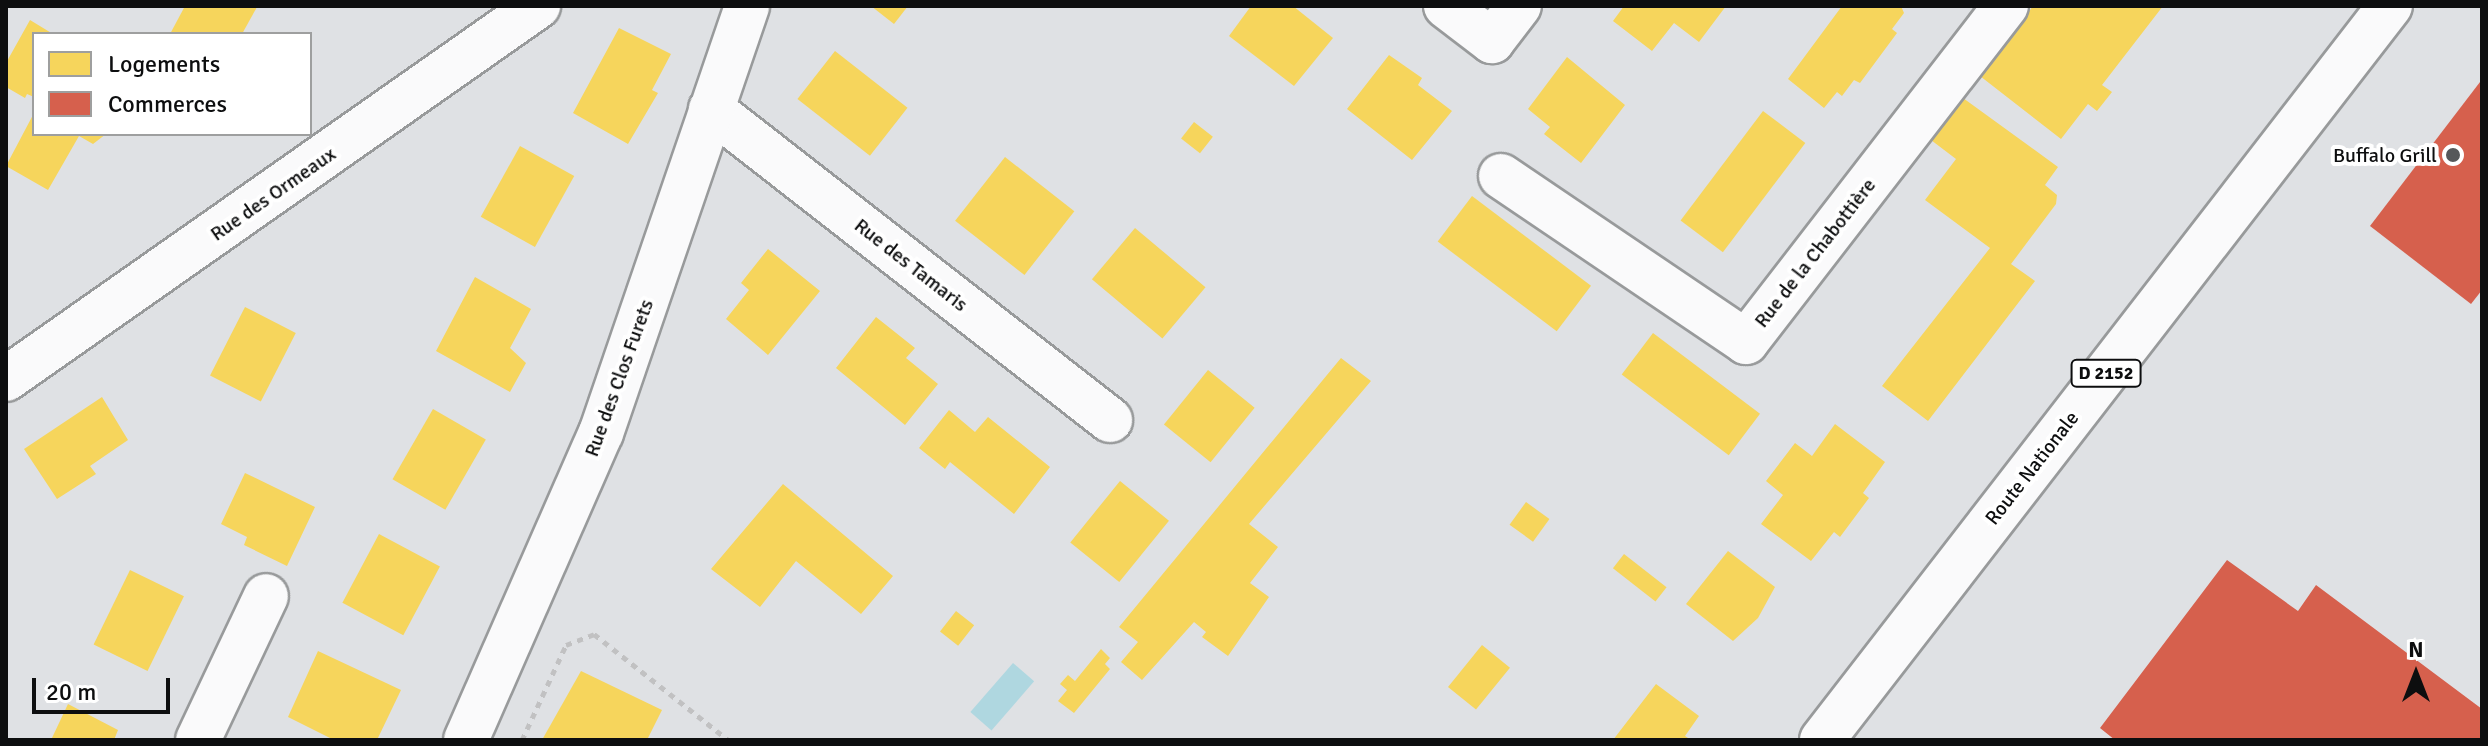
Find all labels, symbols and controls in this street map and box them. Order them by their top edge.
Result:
legend [32,32,312,136]
text: Logements [108,49,220,79]
text: Commerces [108,89,227,119]
street label: Rue des Ormeaux [206,142,340,246]
place label: Buffalo Grill [2333,143,2437,167]
marker: Buffalo Grill [2444,146,2462,164]
street label: Rue de la Chabottière [1749,174,1881,332]
street label: Rue des Tamaris [850,213,972,317]
street label: Rue des Clos Furets [579,296,659,460]
road number: D 2152 [2070,359,2142,387]
street label: Route Nationale [1980,406,2084,530]
north arrow [2376,634,2456,714]
text: N [2408,636,2424,663]
scale bar [36,662,174,712]
text: 20 m [46,677,96,707]

